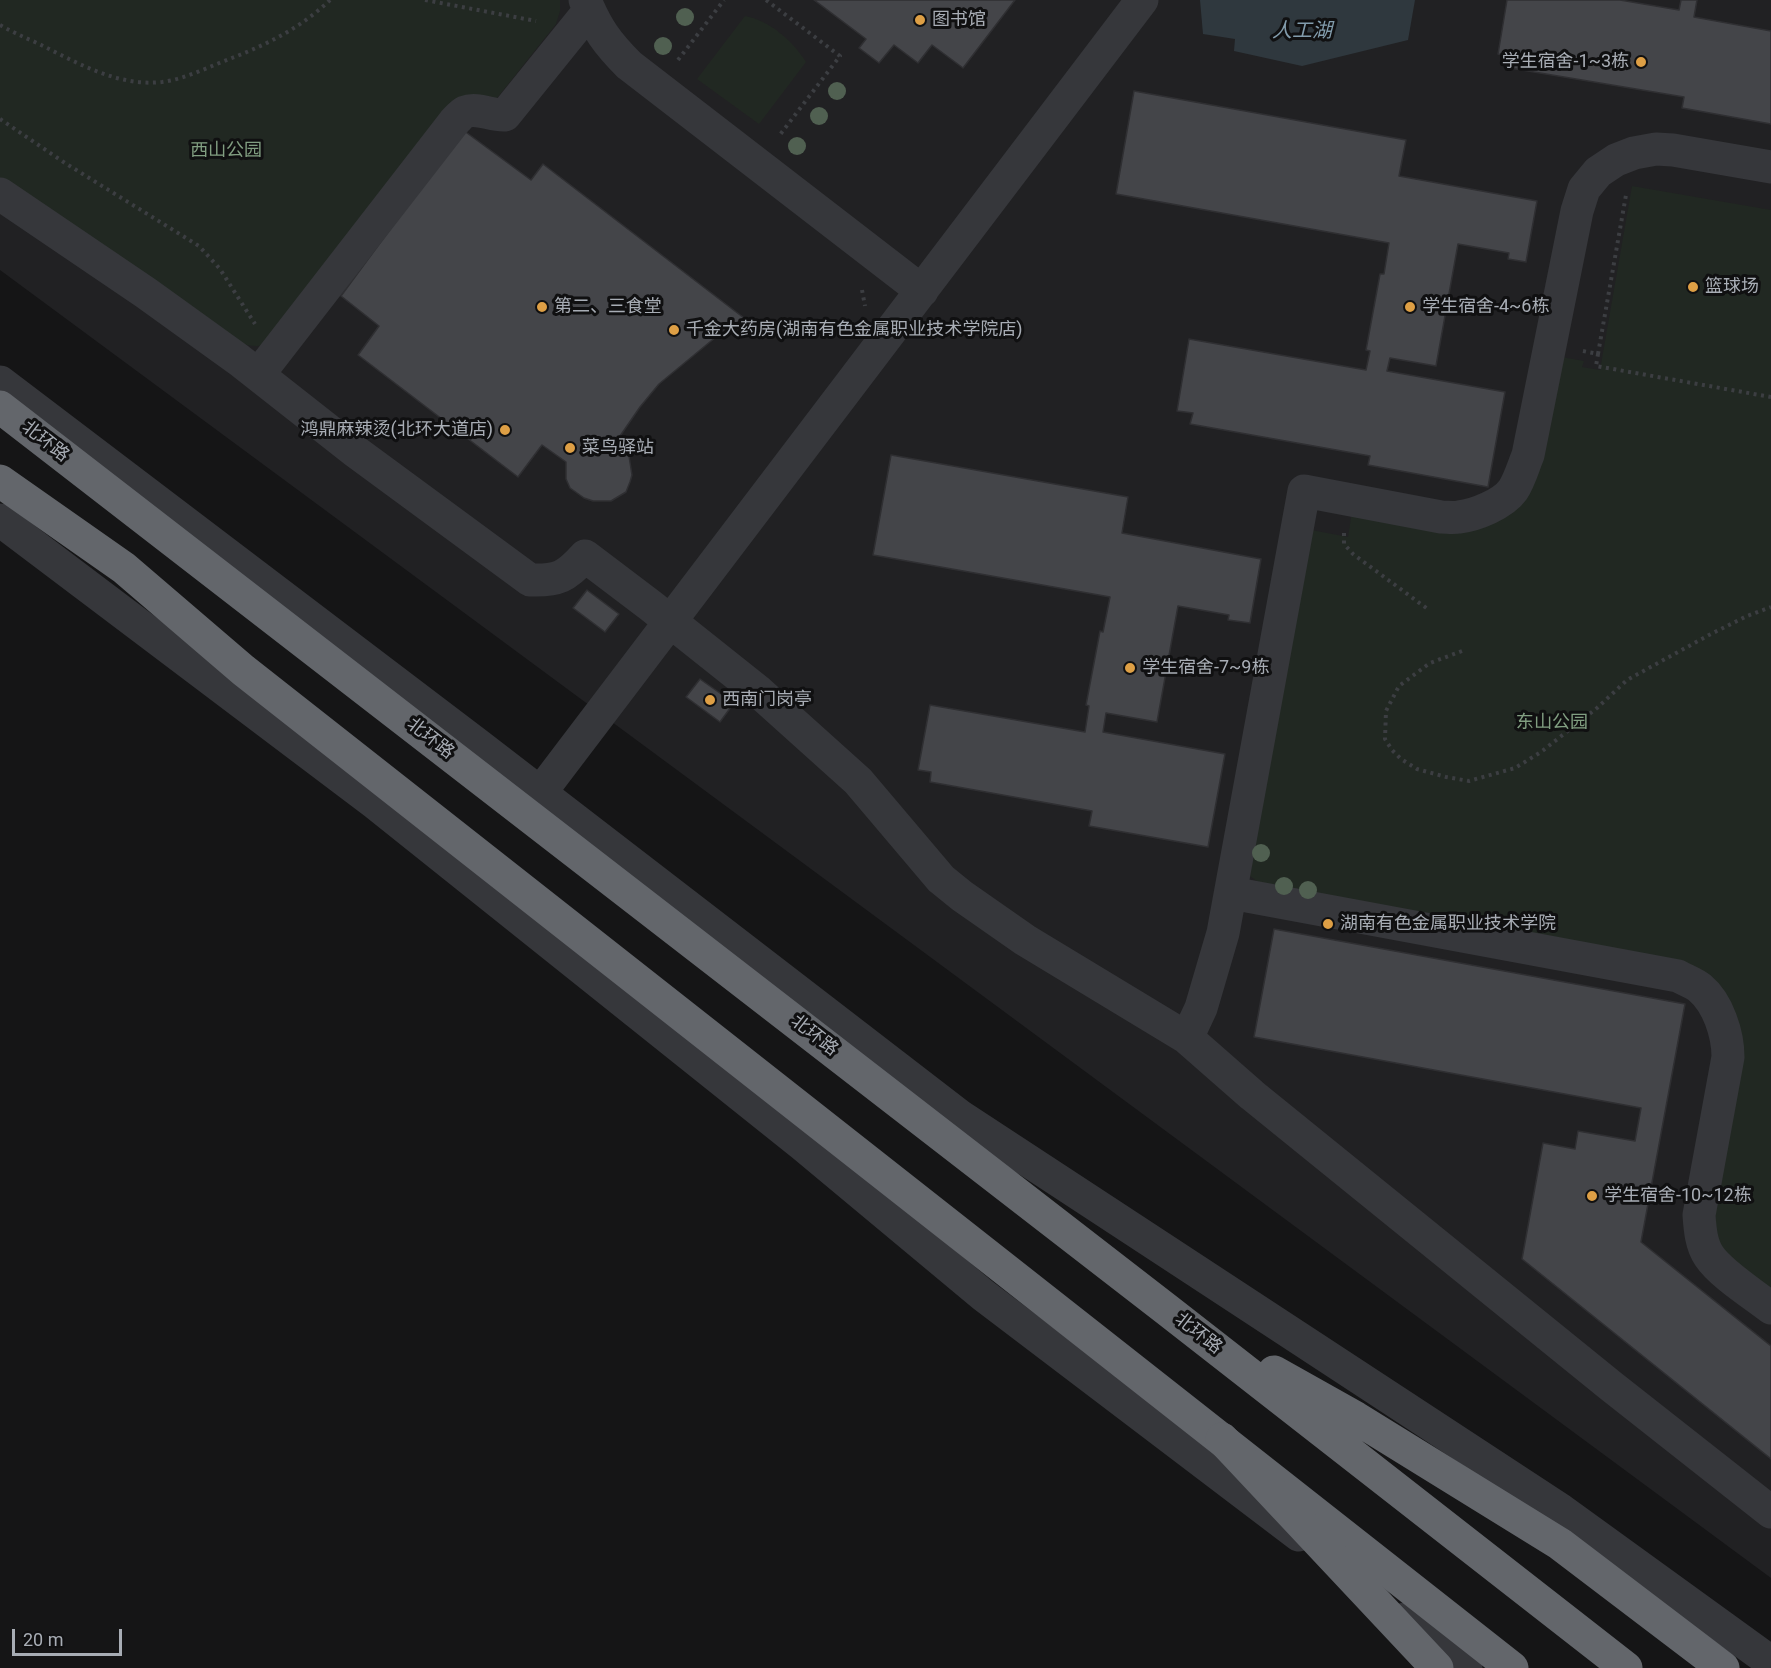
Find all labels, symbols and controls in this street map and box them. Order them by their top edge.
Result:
place label: 图书馆 [932,9,986,31]
marker: 图书馆 [913,13,927,27]
water label: 人工湖 [1272,20,1332,44]
place label: 学生宿舍-1~3栋 [1502,51,1629,73]
marker: 学生宿舍-1~3栋 [1634,55,1648,69]
park label: 西山公园 [190,140,262,162]
place label: 篮球场 [1705,276,1759,298]
marker: 篮球场 [1686,280,1700,294]
place label: 第二、三食堂 [554,296,662,318]
place label: 学生宿舍-4~6栋 [1422,296,1549,318]
marker: 第二、三食堂 [535,300,549,314]
marker: 学生宿舍-4~6栋 [1403,300,1417,314]
place label: 千金大药房(湖南有色金属职业技术学院店) [686,319,1022,341]
marker: 千金大药房(湖南有色金属职业技术学院店) [667,323,681,337]
street label: 北环路 [17,417,73,467]
place label: 鸿鼎麻辣烫(北环大道店) [301,419,493,441]
marker: 鸿鼎麻辣烫(北环大道店) [498,423,512,437]
place label: 菜鸟驿站 [582,437,654,459]
marker: 菜鸟驿站 [563,441,577,455]
place label: 学生宿舍-7~9栋 [1142,657,1269,679]
marker: 学生宿舍-7~9栋 [1123,661,1137,675]
place label: 西南门岗亭 [722,689,812,711]
marker: 西南门岗亭 [703,693,717,707]
park label: 东山公园 [1516,712,1588,734]
street label: 北环路 [402,714,458,764]
place label: 湖南有色金属职业技术学院 [1340,913,1556,935]
marker: 湖南有色金属职业技术学院 [1321,917,1335,931]
street label: 北环路 [786,1011,842,1061]
place label: 学生宿舍-10~12栋 [1604,1185,1752,1207]
marker: 学生宿舍-10~12栋 [1585,1189,1599,1203]
street label: 北环路 [1170,1309,1226,1359]
scale bar [15,1617,124,1655]
text: 20 m [23,1629,63,1650]

